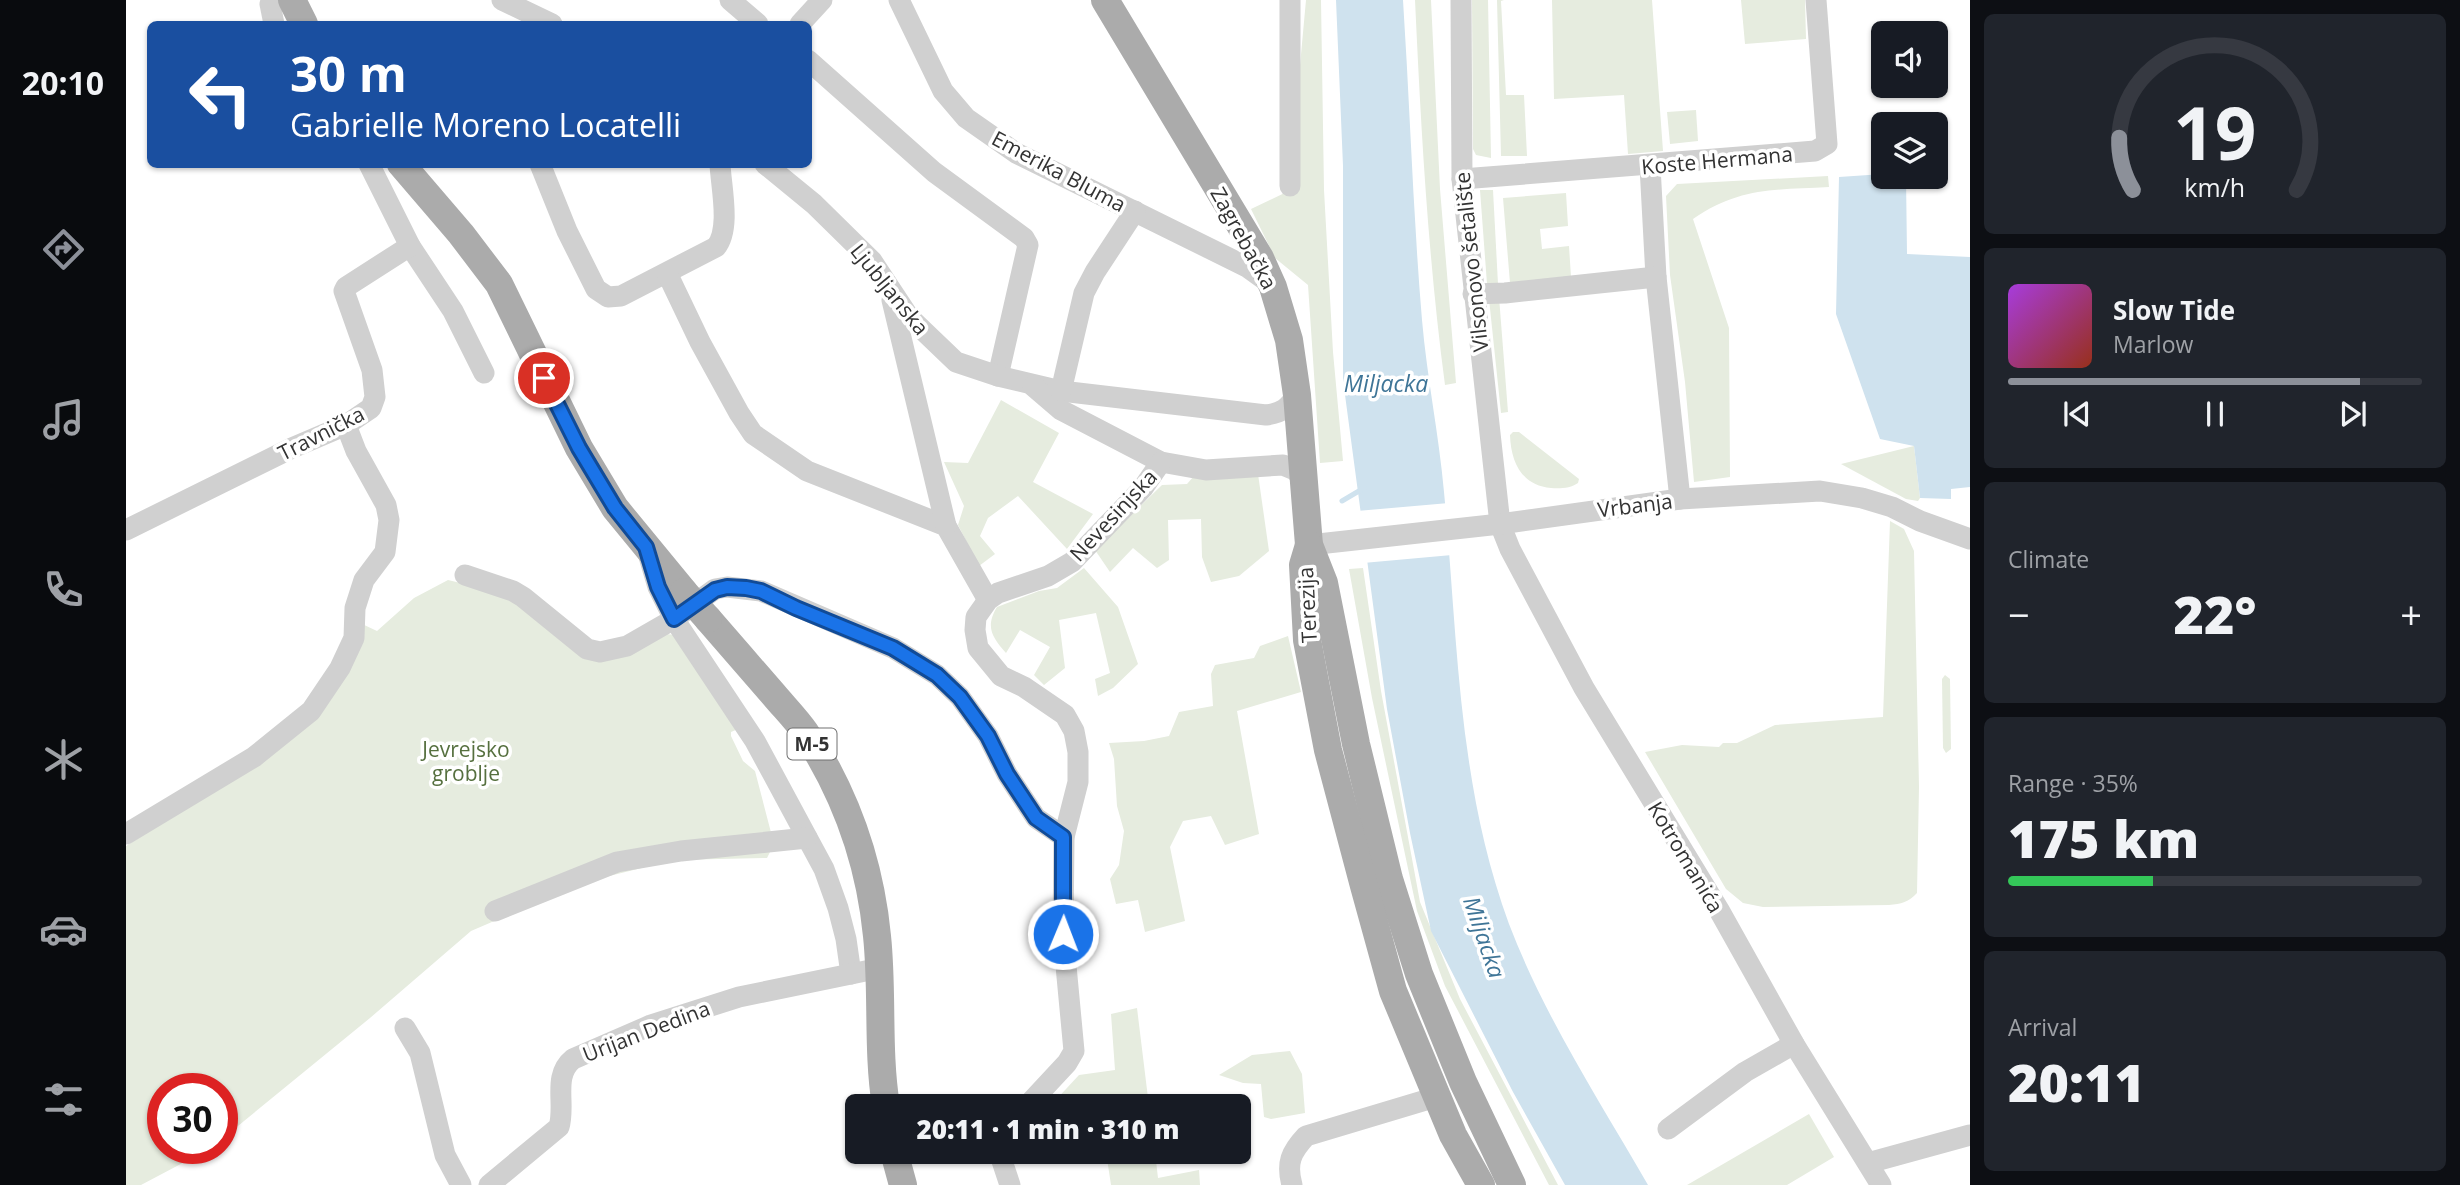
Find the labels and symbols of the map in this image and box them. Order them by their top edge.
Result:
street label: Emerika Bluma [987,124,1131,218]
street label: Koste Hermana [1640,139,1794,181]
street label: Vilsonovo šetalište [1448,171,1494,353]
street label: Zagrebačka [1204,182,1284,294]
street label: Ljubljanska [845,238,935,340]
pin [514,348,574,408]
water label: Miljacka [1344,367,1428,399]
street label: Travnička [273,399,369,467]
street label: Nevesinjska [1063,463,1163,567]
street label: Vrbanja [1596,487,1674,523]
street label: Terezija [1291,566,1323,644]
road number: M-5 [788,729,836,760]
park label: Jevrejsko groblje [420,735,510,787]
street label: Kotromanića [1642,796,1730,918]
water label: Miljacka [1456,892,1514,982]
position arrow [1026,897,1100,971]
street label: Urijan Dedina [578,994,714,1068]
speed limit sign: 30 [147,1073,238,1164]

